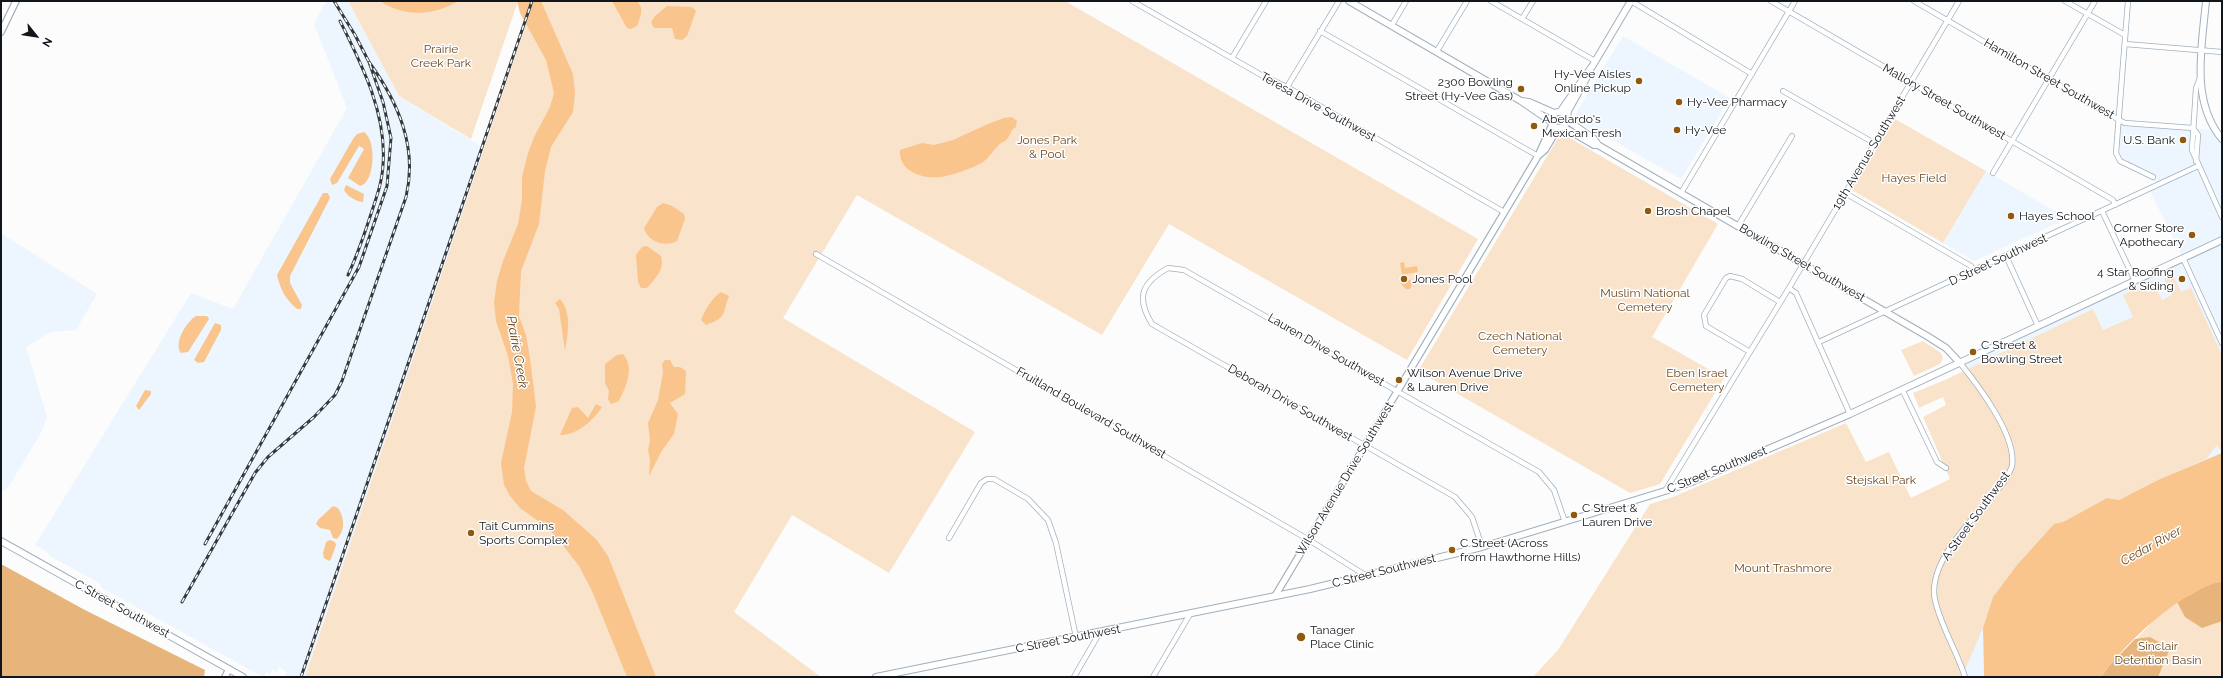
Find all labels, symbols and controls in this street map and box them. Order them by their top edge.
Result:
north arrow [16,16,56,56]
text: N [39,35,55,49]
street label: Hamilton Street Southwest [1981,36,2117,122]
park label: Prairie Creek Park [411,42,471,70]
street label: Mallory Street Southwest [1880,61,2008,143]
place label: Hy-Vee Aisles Online Pickup [1554,67,1631,95]
street label: Teresa Drive Southwest [1258,69,1378,145]
place label: 2300 Bowling Street (Hy-Vee Gas) [1405,75,1513,103]
marker: Hy-Vee Aisles Online Pickup [1634,76,1644,86]
marker: 2300 Bowling Street (Hy-Vee Gas) [1516,84,1526,94]
street label: 19th Avenue Southwest [1829,93,1909,213]
place label: Hy-Vee Pharmacy [1687,95,1787,109]
marker: Hy-Vee Pharmacy [1674,97,1684,107]
place label: Abelardo's Mexican Fresh [1542,112,1622,140]
marker: Abelardo's Mexican Fresh [1529,121,1539,131]
place label: Hy-Vee [1685,123,1726,137]
marker: Hy-Vee [1672,125,1682,135]
park label: Jones Park & Pool [1017,133,1077,161]
place label: U.S. Bank [2123,133,2175,147]
marker: U.S. Bank [2178,135,2188,145]
park label: Hayes Field [1882,171,1946,185]
place label: Brosh Chapel [1656,204,1730,218]
marker: Brosh Chapel [1643,206,1653,216]
place label: Hayes School [2019,209,2095,223]
marker: Hayes School [2006,211,2016,221]
street label: Bowling Street Southwest [1736,221,1868,305]
place label: Corner Store Apothecary [2114,221,2184,249]
marker: Corner Store Apothecary [2187,230,2197,240]
street label: D Street Southwest [1947,231,2049,289]
place label: 4 Star Roofing & Siding [2097,265,2174,293]
place label: Jones Pool [1412,272,1473,286]
marker: Jones Pool [1399,274,1409,284]
marker: 4 Star Roofing & Siding [2177,274,2187,284]
park label: Muslim National Cemetery [1600,286,1690,314]
street label: Lauren Drive Southwest [1265,311,1387,389]
water label: Prairie Creek [503,314,531,390]
park label: Czech National Cemetery [1478,329,1562,357]
place label: C Street & Bowling Street [1981,338,2062,366]
marker: C Street & Bowling Street [1968,347,1978,357]
street label: Deborah Drive Southwest [1225,361,1355,445]
street label: Fruitland Boulevard Southwest [1014,364,1168,462]
place label: Wilson Avenue Drive & Lauren Drive [1407,366,1522,394]
park label: Eben Israel Cemetery [1666,366,1728,394]
marker: Wilson Avenue Drive & Lauren Drive [1394,375,1404,385]
street label: Wilson Avenue Drive Southwest [1293,399,1397,559]
street label: C Street Southwest [1665,443,1769,497]
street label: A Street Southwest [1939,469,2013,563]
park label: Stejskal Park [1846,473,1916,487]
place label: C Street & Lauren Drive [1582,501,1652,529]
marker: C Street & Lauren Drive [1569,510,1579,520]
place label: Tait Cummins Sports Complex [479,519,568,547]
water label: Cedar River [2118,523,2184,569]
marker: Tait Cummins Sports Complex [466,528,476,538]
place label: C Street (Across from Hawthorne Hills) [1460,536,1581,564]
marker: C Street (Across from Hawthorne Hills) [1447,545,1457,555]
street label: C Street Southwest [1331,551,1437,591]
park label: Mount Trashmore [1734,561,1832,575]
street label: C Street Southwest [72,577,172,641]
street label: C Street Southwest [1014,622,1122,656]
place label: Tanager Place Clinic [1310,623,1374,651]
marker: Tanager Place Clinic [1295,631,1307,643]
park label: Sinclair Detention Basin [2114,639,2202,667]

